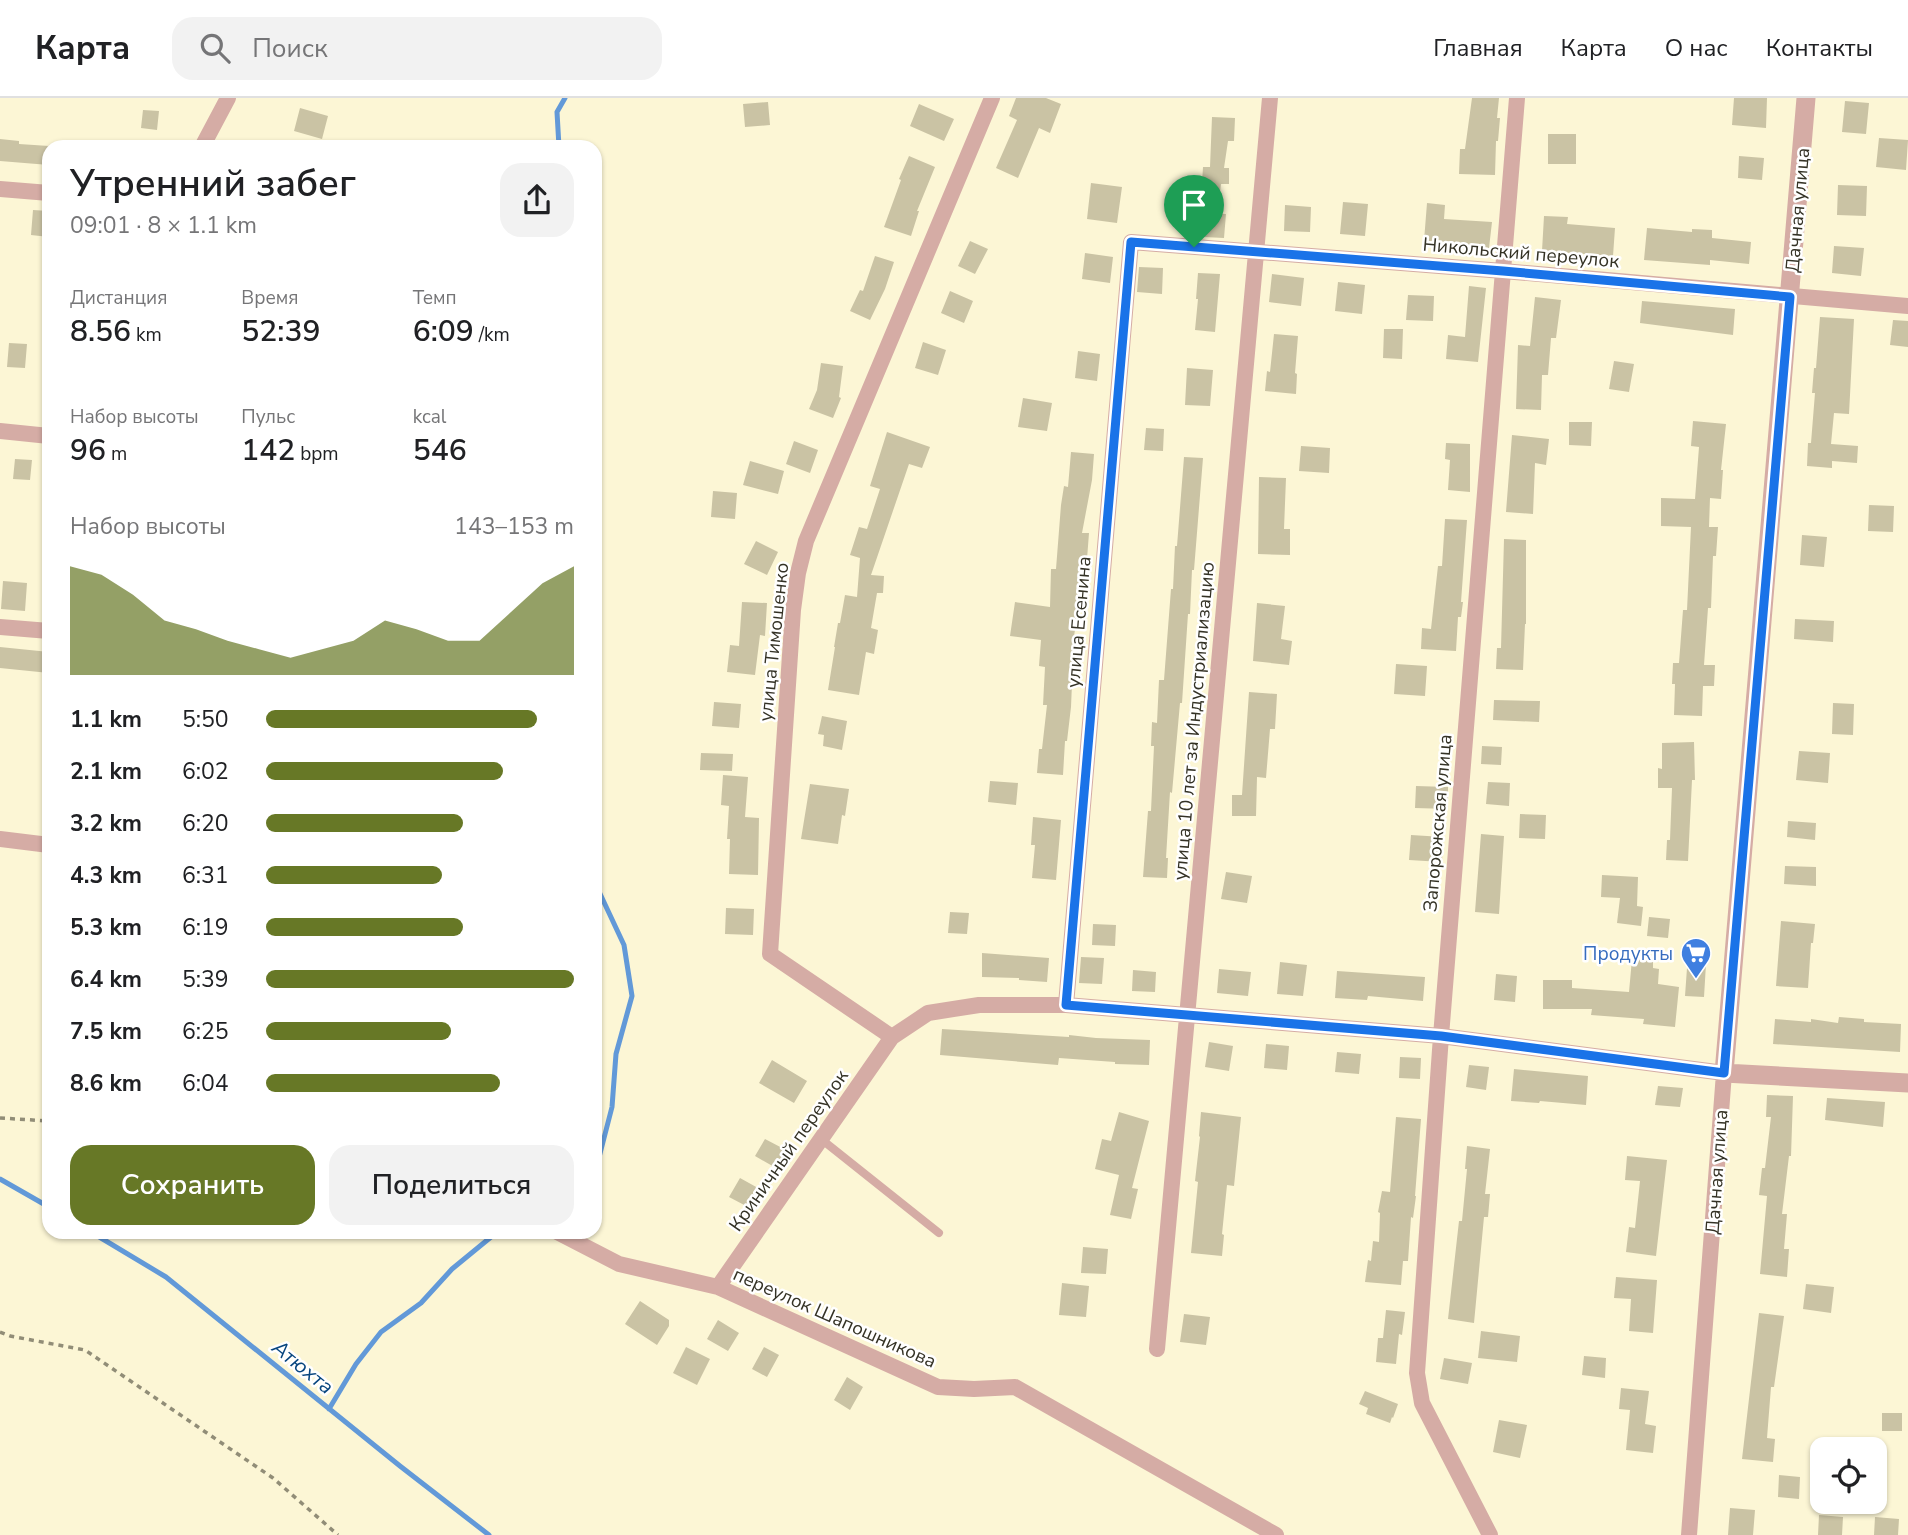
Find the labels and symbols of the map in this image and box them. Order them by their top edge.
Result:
street label: Дачная улица [1780,147,1816,273]
pin [1164,175,1224,247]
street label: Никольский переулок [1422,231,1620,275]
street label: улица Есенина [1060,555,1098,689]
street label: улица Тимошенко [753,561,795,723]
street label: улица 10 лет за Индустриализацию [1167,561,1221,881]
street label: Запорожская улица [1417,733,1459,913]
supermarket icon: Продукты [1679,936,1713,980]
place label: Продукты [1583,941,1673,967]
street label: Криничный переулок [723,1064,855,1237]
street label: Дачная улица [1700,1109,1734,1235]
street label: переулок Шапошникова [729,1261,940,1374]
water label: Атюхта [266,1333,340,1400]

